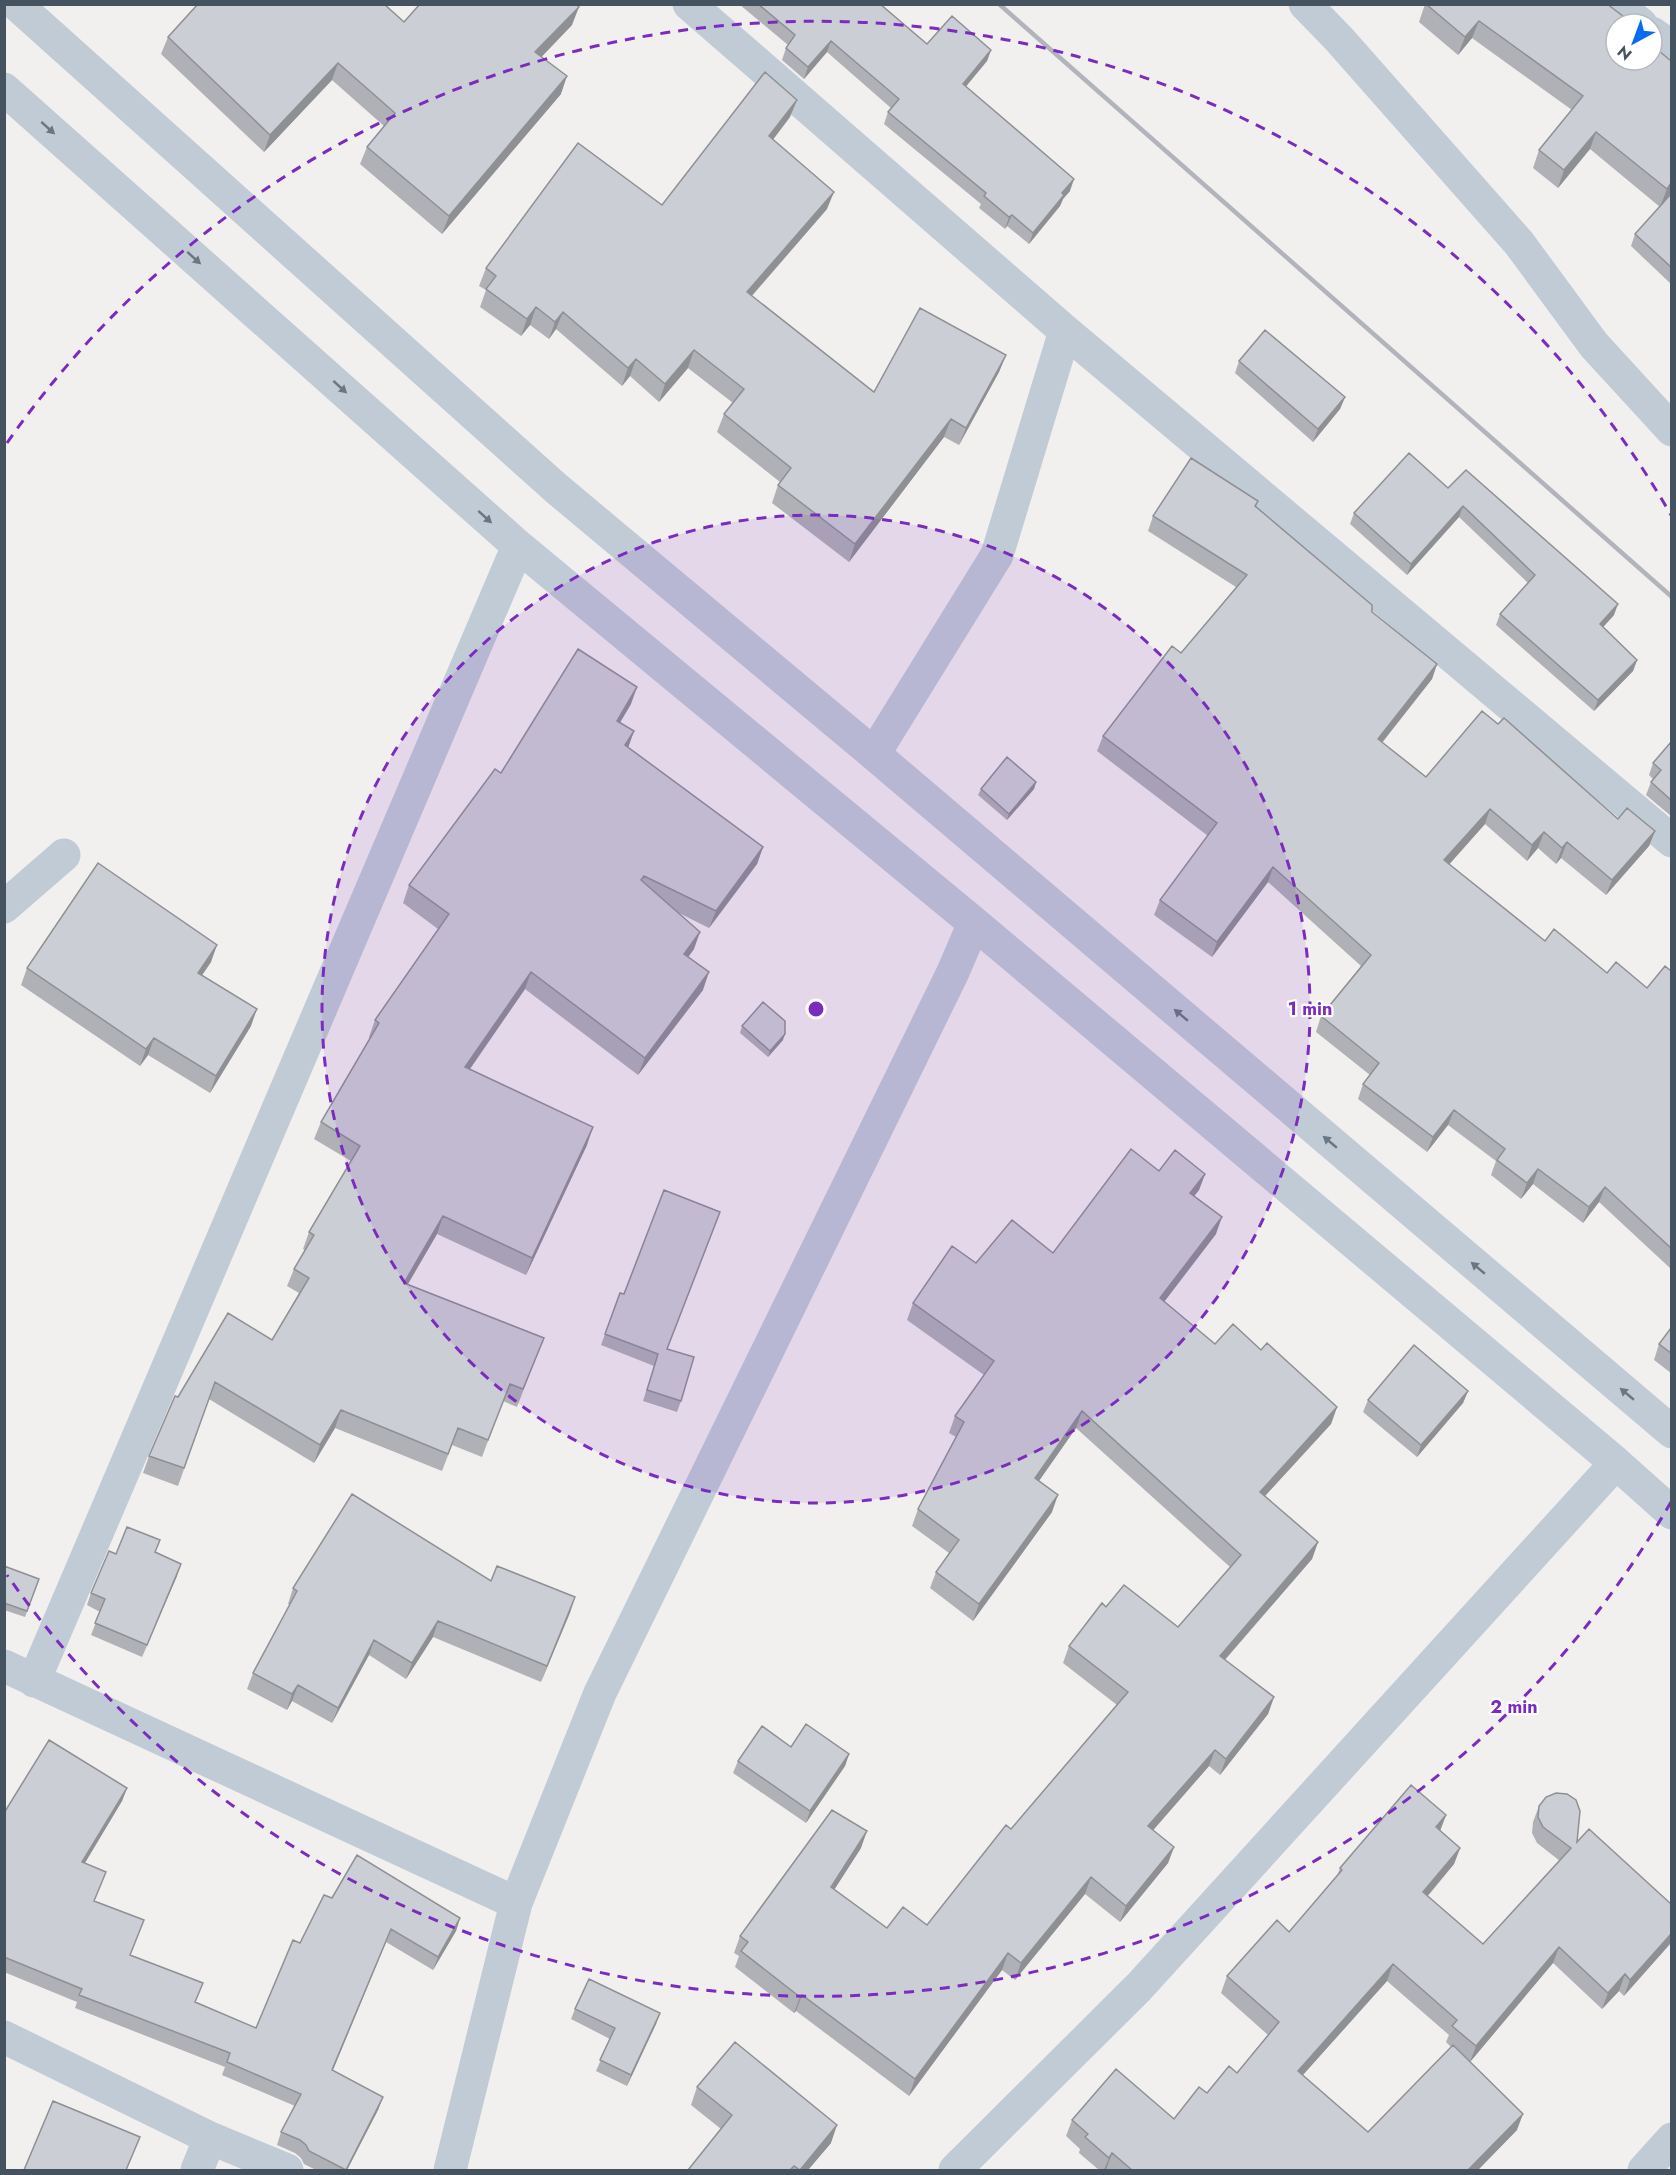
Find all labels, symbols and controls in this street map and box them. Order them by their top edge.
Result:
north arrow [1604,12,1664,72]
text: N [1612,40,1637,66]
one-way arrow [40,121,55,134]
one-way arrow [186,251,201,264]
one-way arrow [332,380,347,394]
one-way arrow [477,510,492,523]
text: 1 min [1288,996,1332,1022]
centre of rings [806,999,826,1019]
one-way arrow [1173,1009,1189,1022]
one-way arrow [1323,1136,1338,1149]
one-way arrow [1471,1262,1486,1275]
one-way arrow [1619,1388,1635,1401]
text: 2 min [1490,1694,1538,1720]

